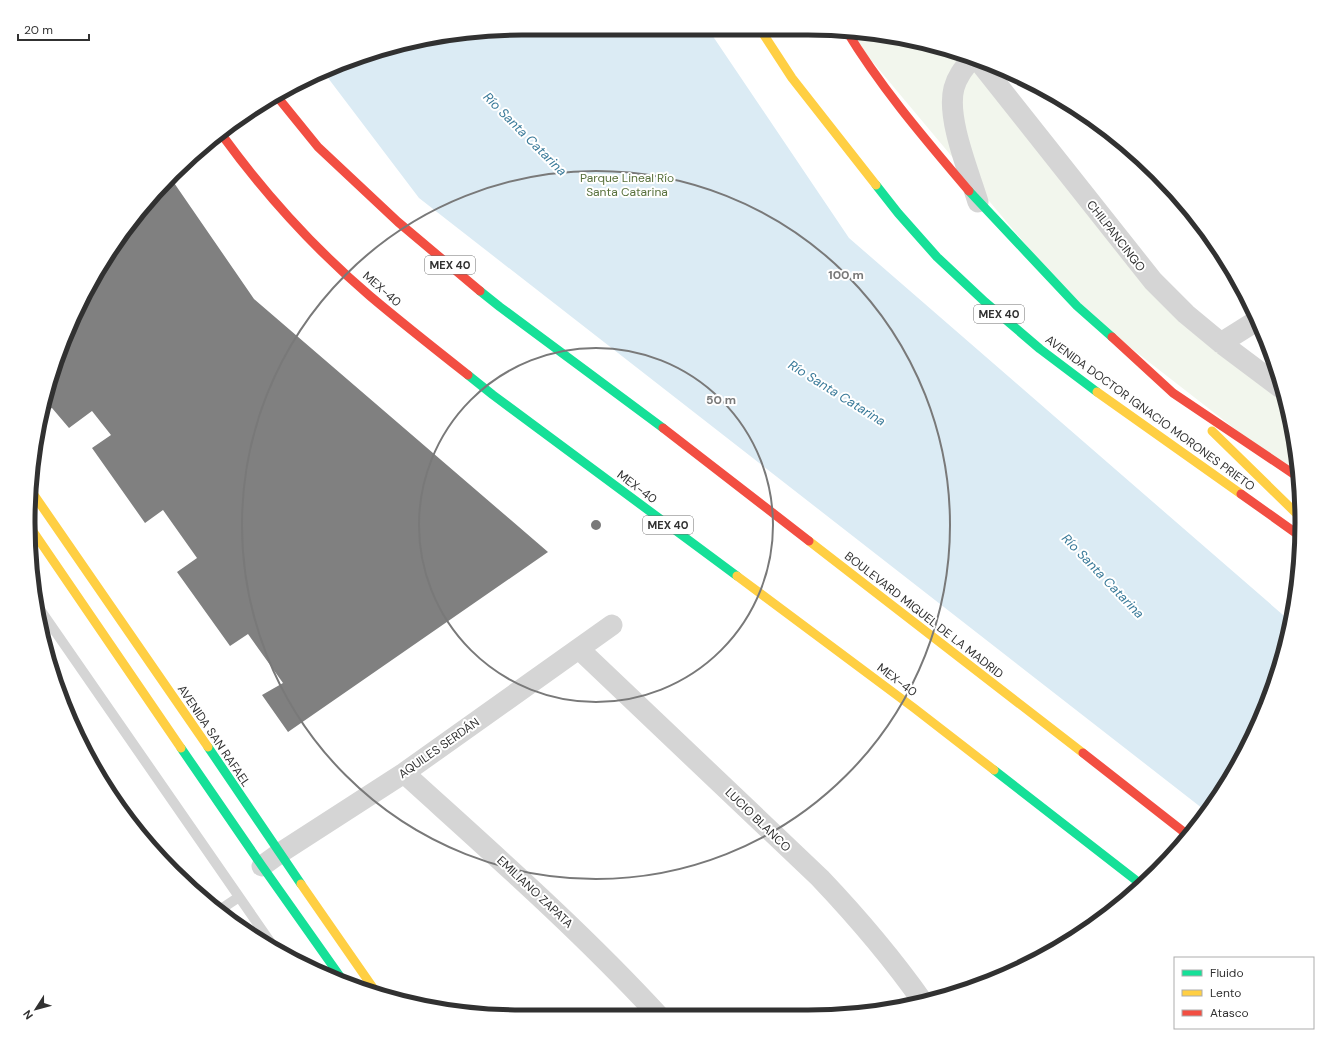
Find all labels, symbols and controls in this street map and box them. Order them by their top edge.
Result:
scale bar [18,16,89,42]
text: 20 m [24,22,53,38]
water label: Río Santa Catarina [480,89,570,179]
park label: Parque Lineal Río Santa Catarina [580,170,674,200]
street label: CHILPANCINGO [1083,197,1149,275]
road number: MEX 40 [425,256,475,274]
text: 100 m [828,267,864,283]
street label: MEX-40 [359,268,405,310]
road number: MEX 40 [974,305,1024,323]
street label: AVENIDA DOCTOR IGNACIO MORONES PRIETO [1042,332,1258,494]
water label: Río Santa Catarina [785,356,889,430]
text: 50 m [706,392,736,408]
street label: MEX-40 [614,467,660,507]
road number: MEX 40 [643,516,693,534]
centre of rings [589,518,603,532]
water label: Río Santa Catarina [1058,530,1148,622]
street label: BOULEVARD MIGUEL DE LA MADRID [841,548,1007,682]
street label: MEX-40 [874,660,920,700]
street label: AVENIDA SAN RAFAEL [174,682,254,790]
street label: AQUILES SERDÁN [395,714,483,782]
street label: LUCIO BLANCO [722,785,794,855]
street label: EMILIANO ZAPATA [493,852,577,932]
legend [1174,957,1314,1029]
text: Fluido [1210,965,1244,981]
text: Lento [1210,985,1241,1001]
north arrow [16,989,56,1029]
text: Atasco [1210,1005,1249,1021]
text: N [20,1008,36,1022]

